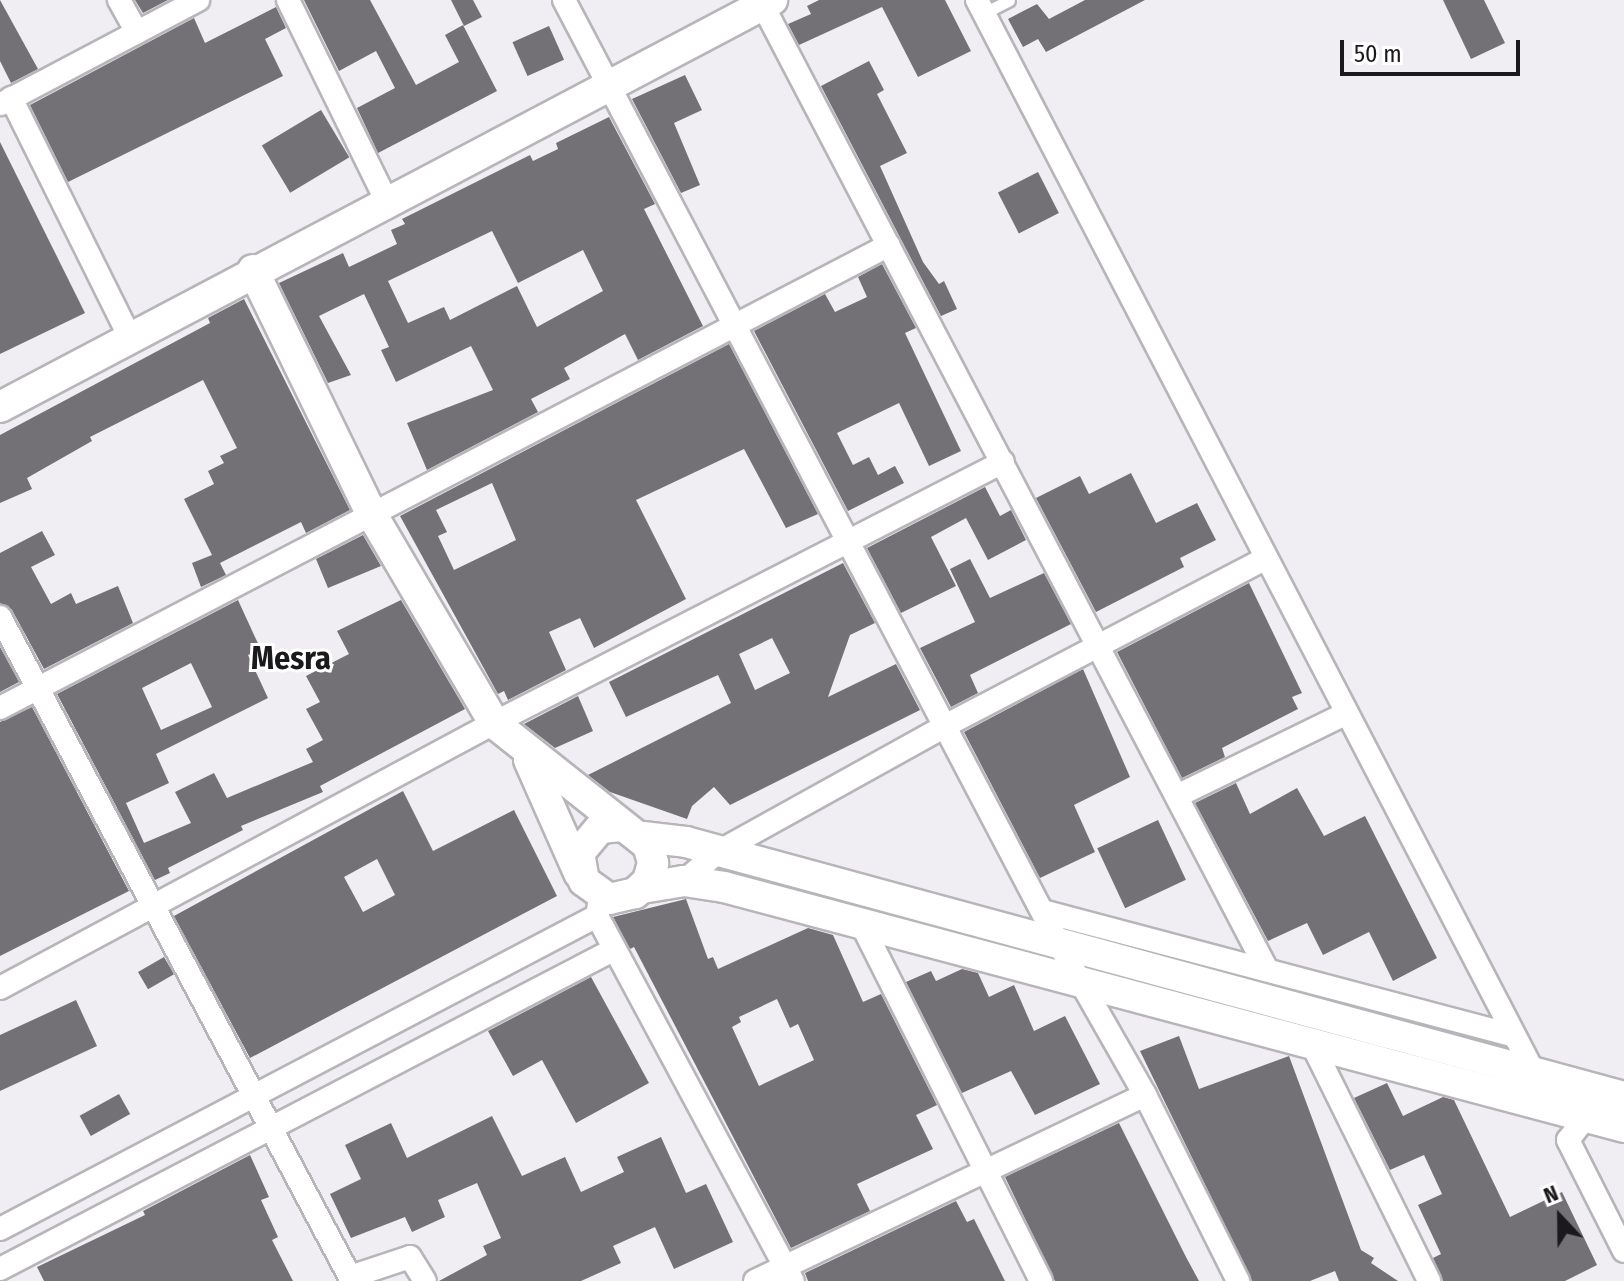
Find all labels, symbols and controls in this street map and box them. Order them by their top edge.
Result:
scale bar [1344,24,1524,74]
text: 50 m [1354,40,1402,68]
district label: Mesra [251,639,331,677]
north arrow [1520,1177,1600,1257]
text: N [1540,1179,1562,1209]

